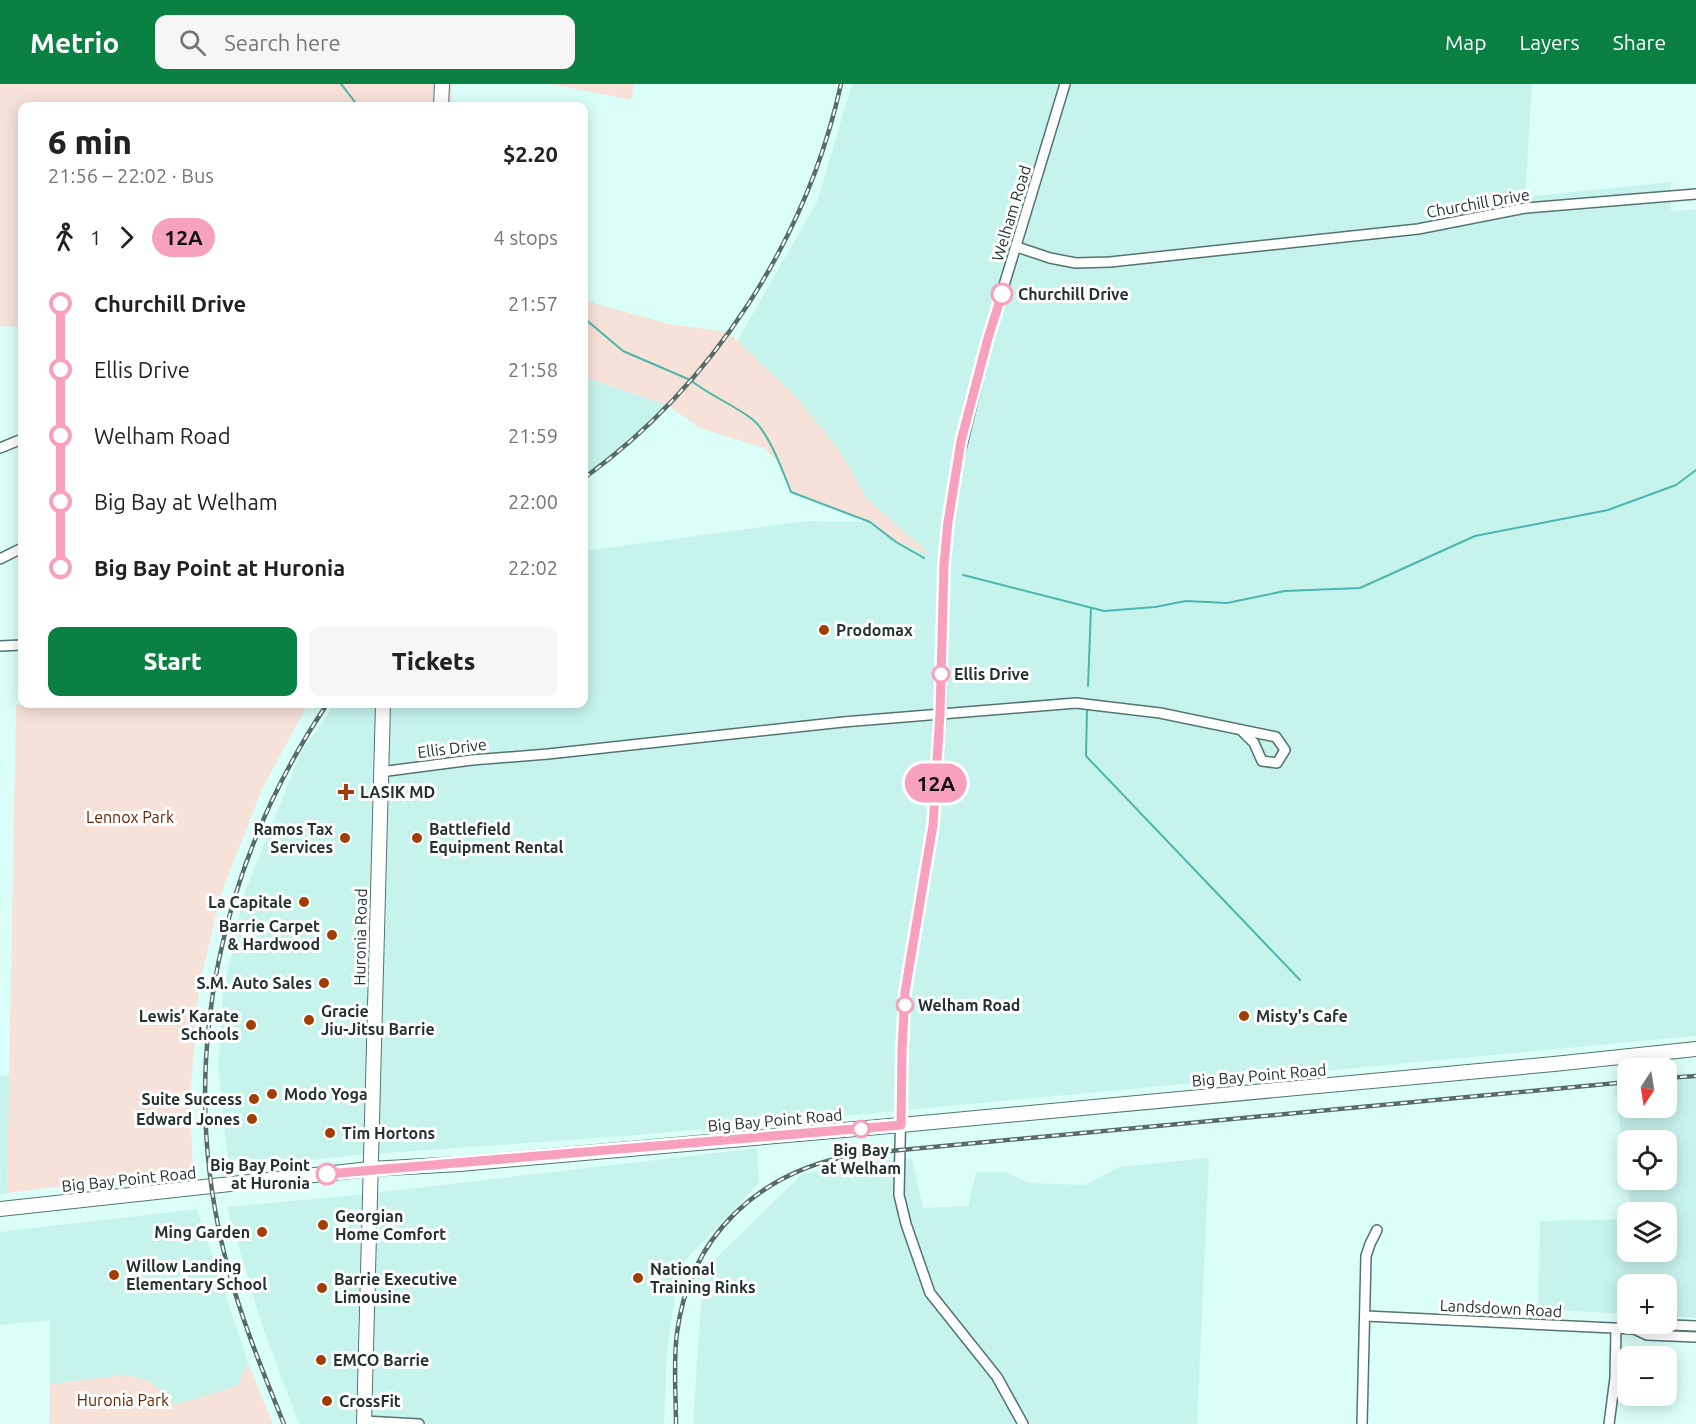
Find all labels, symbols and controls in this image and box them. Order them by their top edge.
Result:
search box [155,15,575,69]
icon: search [176,26,209,59]
text: Metrio [30,27,119,58]
text: Search here [224,30,341,55]
text: Map [1445,30,1486,54]
text: Layers [1519,30,1580,54]
text: Share [1613,30,1666,54]
text: 6 min [48,123,132,160]
text: $2.20 [503,141,558,166]
street label: Welham Road [988,163,1034,263]
text: 21:56 – 22:02 · Bus [48,164,214,187]
street label: Churchill Drive [1425,185,1531,221]
icon: walk [48,221,81,254]
icon: forward [110,221,143,254]
text: 12A [164,225,203,249]
text: 1 [90,226,101,249]
text: 4 stops [494,226,558,249]
marker: Churchill Drive [991,283,1013,305]
place label: Churchill Drive [1018,285,1129,303]
text: Churchill Drive [94,291,246,316]
text: 21:57 [508,292,558,315]
text: Ellis Drive [94,357,190,382]
text: 21:58 [508,358,558,381]
text: Welham Road [94,423,231,448]
text: 21:59 [508,424,558,447]
text: Big Bay at Welham [94,489,278,514]
text: 22:00 [508,490,558,513]
text: Big Bay Point at Huronia [94,555,345,580]
text: 22:02 [508,556,558,579]
place label: Prodomax [836,621,913,639]
marker: Prodomax [817,623,831,637]
button: Start [48,627,297,696]
button: Tickets [309,627,558,696]
marker: Ellis Drive [932,665,950,683]
place label: Ellis Drive [954,665,1029,683]
street label: Ellis Drive [416,735,488,761]
line badge: 12A [902,764,970,802]
text: 12A [917,771,955,795]
marker: LASIK MD [337,783,355,801]
place label: LASIK MD [360,783,435,801]
park label: Lennox Park [86,808,174,826]
place label: Ramos Tax Services [253,820,333,856]
place label: Battlefield Equipment Rental [429,820,564,856]
marker: Ramos Tax Services [338,831,352,845]
marker: Battlefield Equipment Rental [410,831,424,845]
street label: Huronia Road [350,888,370,986]
place label: La Capitale [208,893,292,911]
marker: La Capitale [297,895,311,909]
place label: Barrie Carpet & Hardwood [219,917,320,953]
marker: Barrie Carpet & Hardwood [325,928,339,942]
place label: S.M. Auto Sales [197,974,312,992]
marker: S.M. Auto Sales [317,976,331,990]
marker: Welham Road [896,996,914,1014]
place label: Welham Road [918,996,1020,1014]
place label: Gracie Jiu-Jitsu Barrie [321,1002,435,1038]
place label: Lewis’ Karate Schools [139,1007,239,1043]
place label: Misty's Cafe [1256,1007,1348,1025]
marker: Misty's Cafe [1237,1009,1251,1023]
marker: Gracie Jiu-Jitsu Barrie [302,1013,316,1027]
marker: Lewis’ Karate Schools [244,1018,258,1032]
north arrow [1617,1058,1677,1118]
map controls [1617,1058,1677,1406]
street label: Big Bay Point Road [1191,1060,1327,1090]
place label: Modo Yoga [284,1085,368,1103]
marker: Modo Yoga [265,1087,279,1101]
place label: Suite Success [142,1090,242,1108]
marker: Suite Success [247,1092,261,1106]
street label: Big Bay Point Road [707,1105,843,1135]
place label: Edward Jones [136,1110,240,1128]
marker: Edward Jones [245,1112,259,1126]
marker: Big Bay at Welham [852,1120,870,1138]
place label: Tim Hortons [342,1124,435,1142]
marker: Tim Hortons [323,1126,337,1140]
button: locate [1617,1130,1677,1190]
place label: Big Bay at Welham [821,1141,901,1177]
place label: Big Bay Point at Huronia [210,1156,310,1192]
street label: Big Bay Point Road [61,1163,197,1195]
marker: Big Bay Point at Huronia [316,1163,338,1185]
button: layers [1617,1202,1677,1262]
place label: Georgian Home Comfort [335,1207,446,1243]
marker: Georgian Home Comfort [316,1218,330,1232]
place label: Ming Garden [154,1223,250,1241]
marker: Ming Garden [255,1225,269,1239]
place label: Willow Landing Elementary School [126,1257,267,1293]
place label: National Training Rinks [650,1260,755,1296]
marker: Willow Landing Elementary School [107,1268,121,1282]
place label: Barrie Executive Limousine [334,1270,457,1306]
marker: National Training Rinks [631,1271,645,1285]
button: + [1617,1274,1677,1334]
marker: Barrie Executive Limousine [315,1281,329,1295]
street label: Landsdown Road [1439,1296,1563,1320]
button: − [1617,1346,1677,1406]
place label: EMCO Barrie [333,1351,429,1369]
marker: EMCO Barrie [314,1353,328,1367]
park label: Huronia Park [77,1391,169,1409]
place label: CrossFit [339,1392,401,1410]
marker: CrossFit [320,1394,334,1408]

